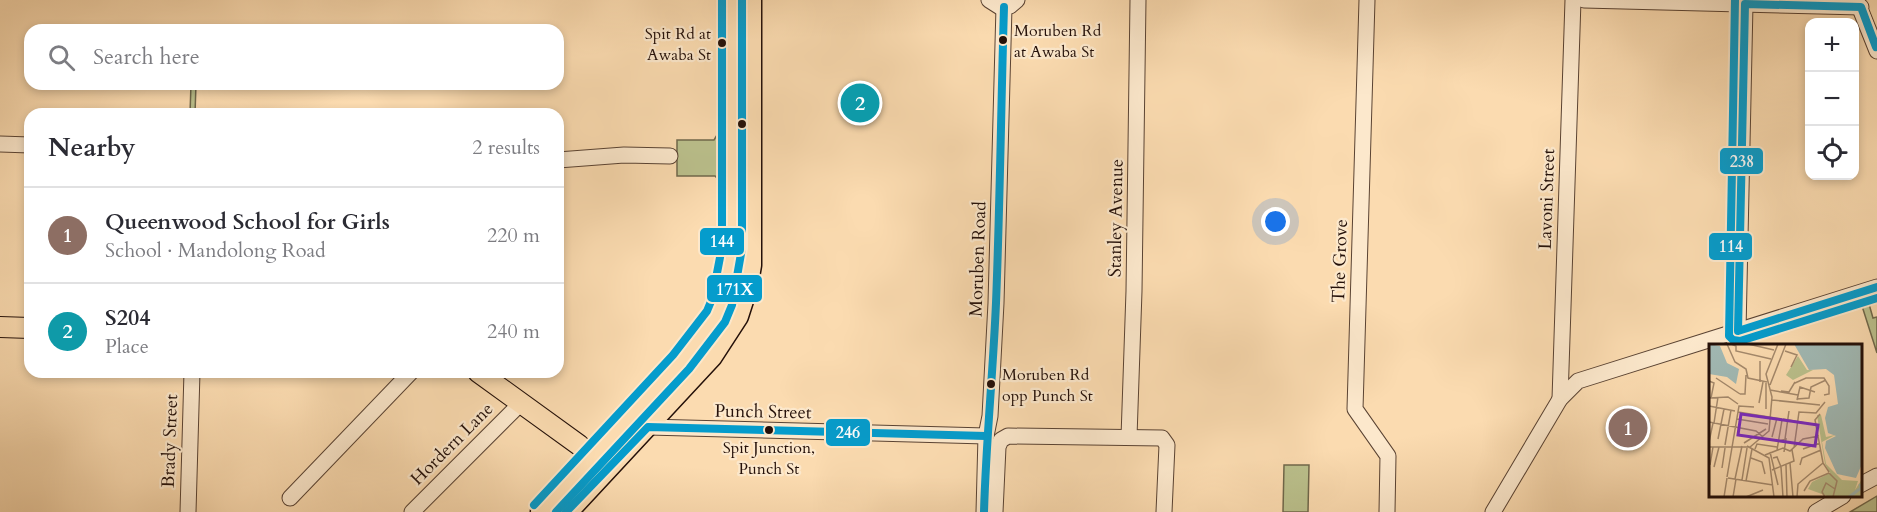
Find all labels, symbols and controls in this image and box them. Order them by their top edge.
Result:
map controls [1805,18,1859,180]
button: + [1805,18,1859,72]
place label: Moruben Rd at Awaba St [1014,20,1102,63]
place label: Spit Rd at Awaba St [645,23,711,66]
search box [24,24,564,90]
marker: Moruben Rd at Awaba St [997,34,1009,46]
marker: Spit Rd at Awaba St [716,37,728,49]
icon: search [45,41,78,74]
text: Search here [93,42,200,72]
button: − [1805,72,1859,126]
pin: 2 [840,80,880,126]
unlabelled marker [736,118,748,130]
button: locate [1805,126,1859,180]
text: Nearby [48,130,136,165]
text: 2 results [472,134,540,161]
line badge: 238 [1719,147,1764,175]
street label: Lavoni Street [1533,148,1561,250]
text: 238 [1730,151,1754,173]
street label: Stanley Avenue [1102,159,1130,277]
street label: Moruben Road [963,200,993,317]
text: Queenwood School for Girls [105,207,390,237]
your location [1261,207,1290,236]
street label: The Grove [1326,219,1354,303]
text: 1 [62,222,73,249]
text: 220 m [487,222,540,249]
line badge: 144 [699,227,745,256]
text: 144 [710,231,734,253]
line badge: 114 [1708,232,1753,261]
text: 114 [1719,236,1743,258]
text: School · Mandolong Road [105,237,326,264]
line badge: 171X [706,274,763,303]
text: 171X [716,279,755,301]
text: S204 [105,303,150,333]
text: 2 [62,318,73,345]
text: 240 m [487,318,540,345]
text: Place [105,333,149,360]
inset map [1709,344,1862,497]
place label: Moruben Rd opp Punch St [1002,364,1093,407]
marker: Moruben Rd opp Punch St [985,378,997,390]
street label: Brady Street [156,393,184,488]
street label: Hordern Lane [405,397,499,491]
street label: Punch Street [714,399,812,425]
pin: 1 [1608,406,1648,450]
line badge: 246 [825,418,871,447]
text: 246 [836,422,860,444]
marker: Spit Junction, Punch St [763,424,775,436]
place label: Spit Junction, Punch St [723,437,815,480]

